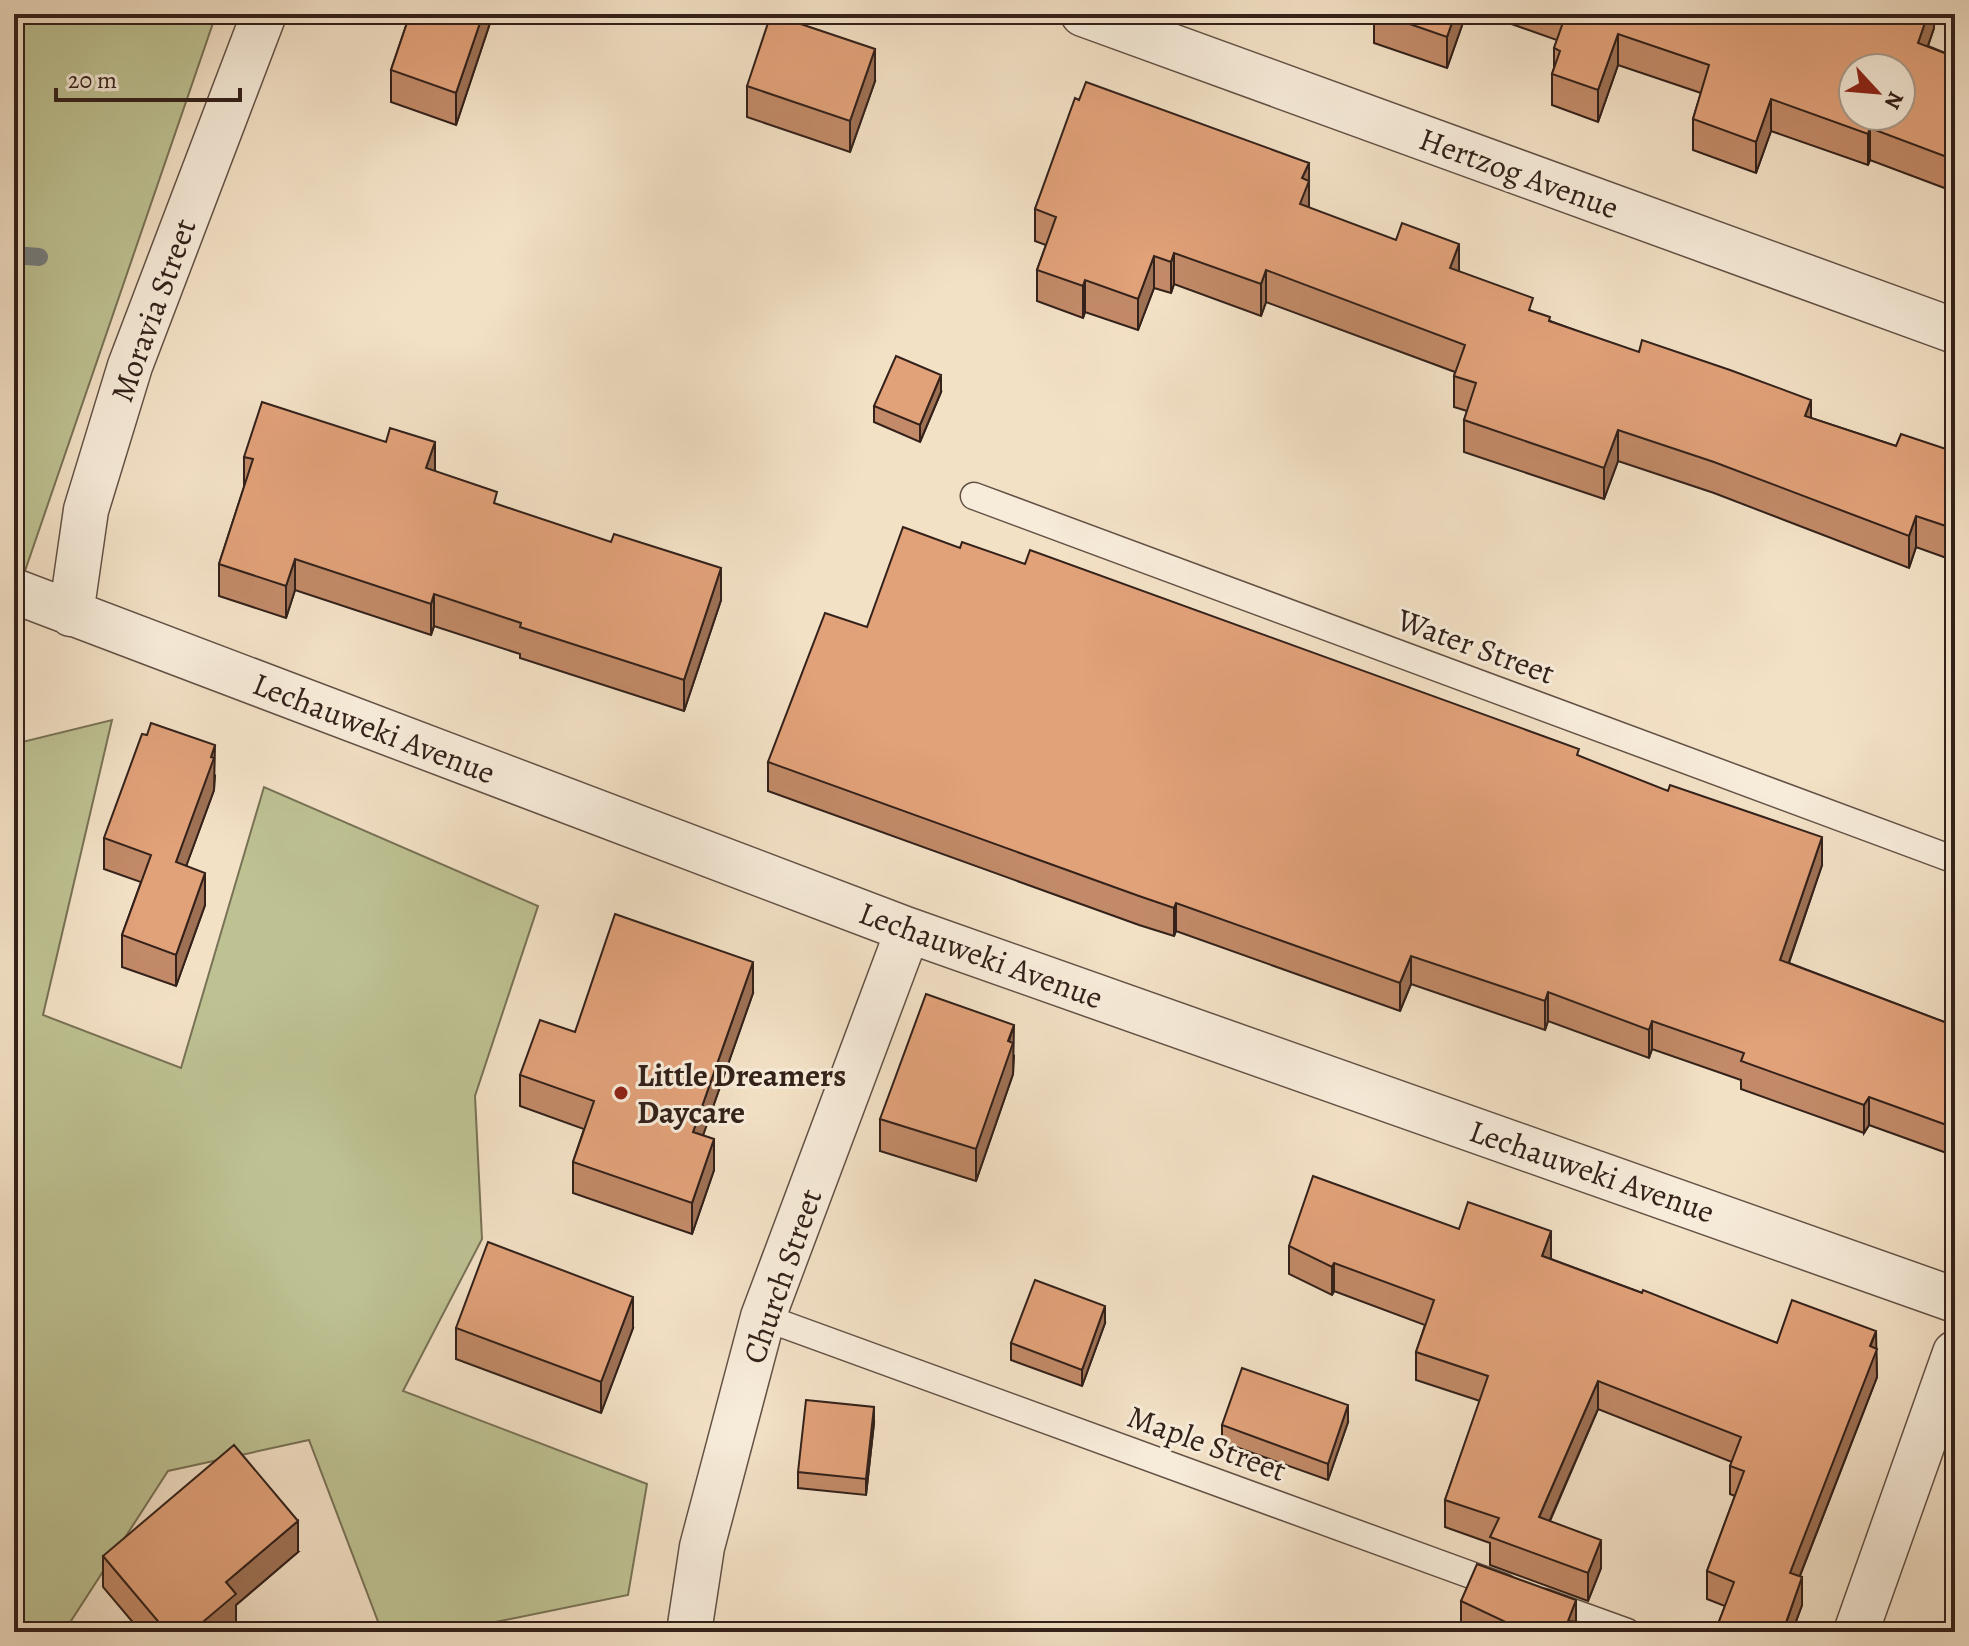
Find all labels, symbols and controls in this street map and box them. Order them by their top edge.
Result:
scale bar [56,52,240,102]
north arrow [1837,52,1917,132]
text: 20 m [68,64,117,96]
text: N [1877,87,1911,114]
street label: Hertzog Avenue [1413,117,1625,229]
street label: Moravia Street [100,212,206,408]
street label: Water Street [1390,597,1561,695]
street label: Lechauweki Avenue [246,662,502,794]
street label: Lechauweki Avenue [853,890,1109,1020]
place label: Little Dreamers Daycare [637,1053,846,1134]
marker: Little Dreamers Daycare [612,1084,630,1102]
street label: Lechauweki Avenue [1464,1108,1720,1234]
street label: Church Street [732,1183,832,1369]
street label: Maple Street [1122,1394,1292,1492]

